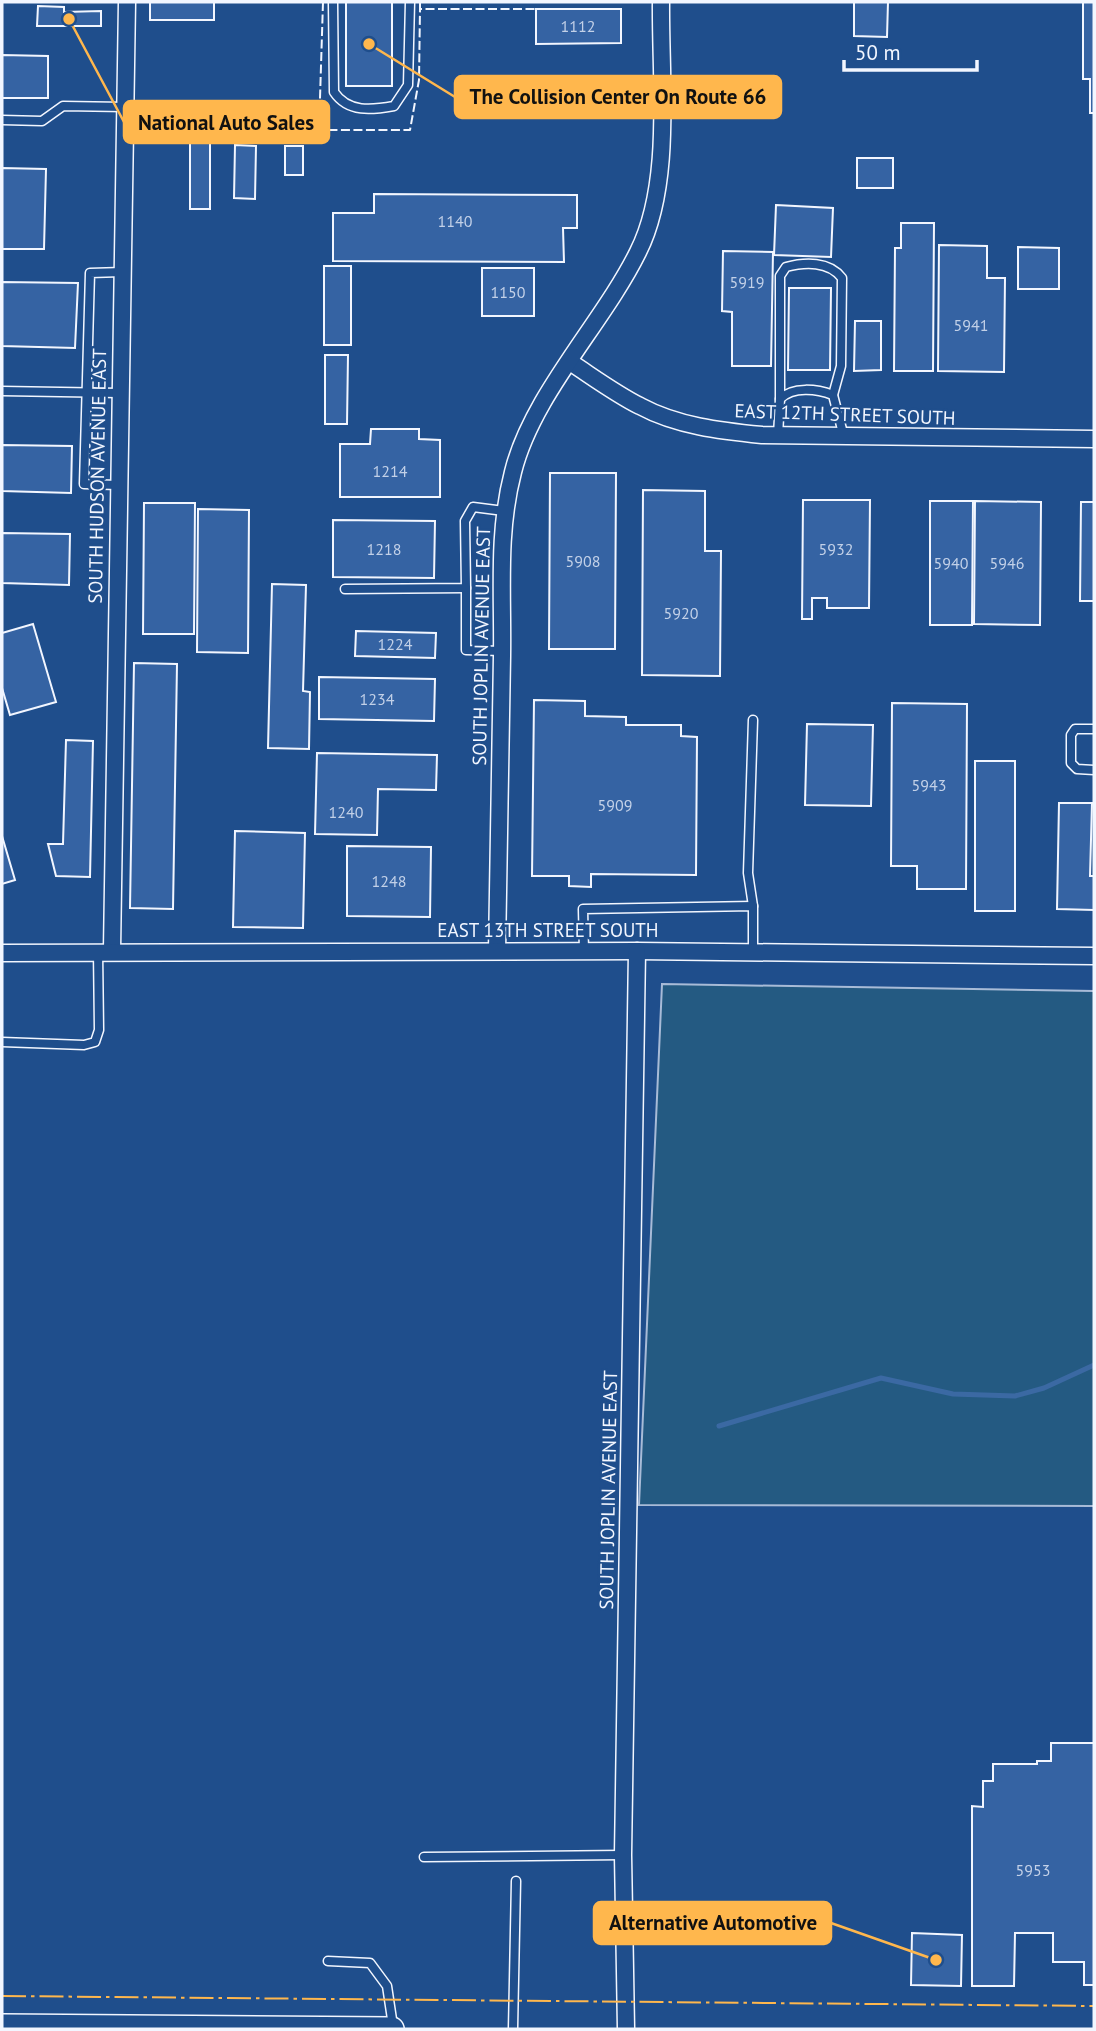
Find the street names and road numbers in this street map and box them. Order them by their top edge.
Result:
street label: SOUTH HUDSON AVENUE EAST [83,348,111,604]
street label: EAST 12TH STREET SOUTH [734,398,956,430]
street label: SOUTH JOPLIN AVENUE EAST [467,526,495,766]
street label: EAST 13TH STREET SOUTH [437,918,659,942]
street label: SOUTH JOPLIN AVENUE EAST [594,1370,622,1610]

